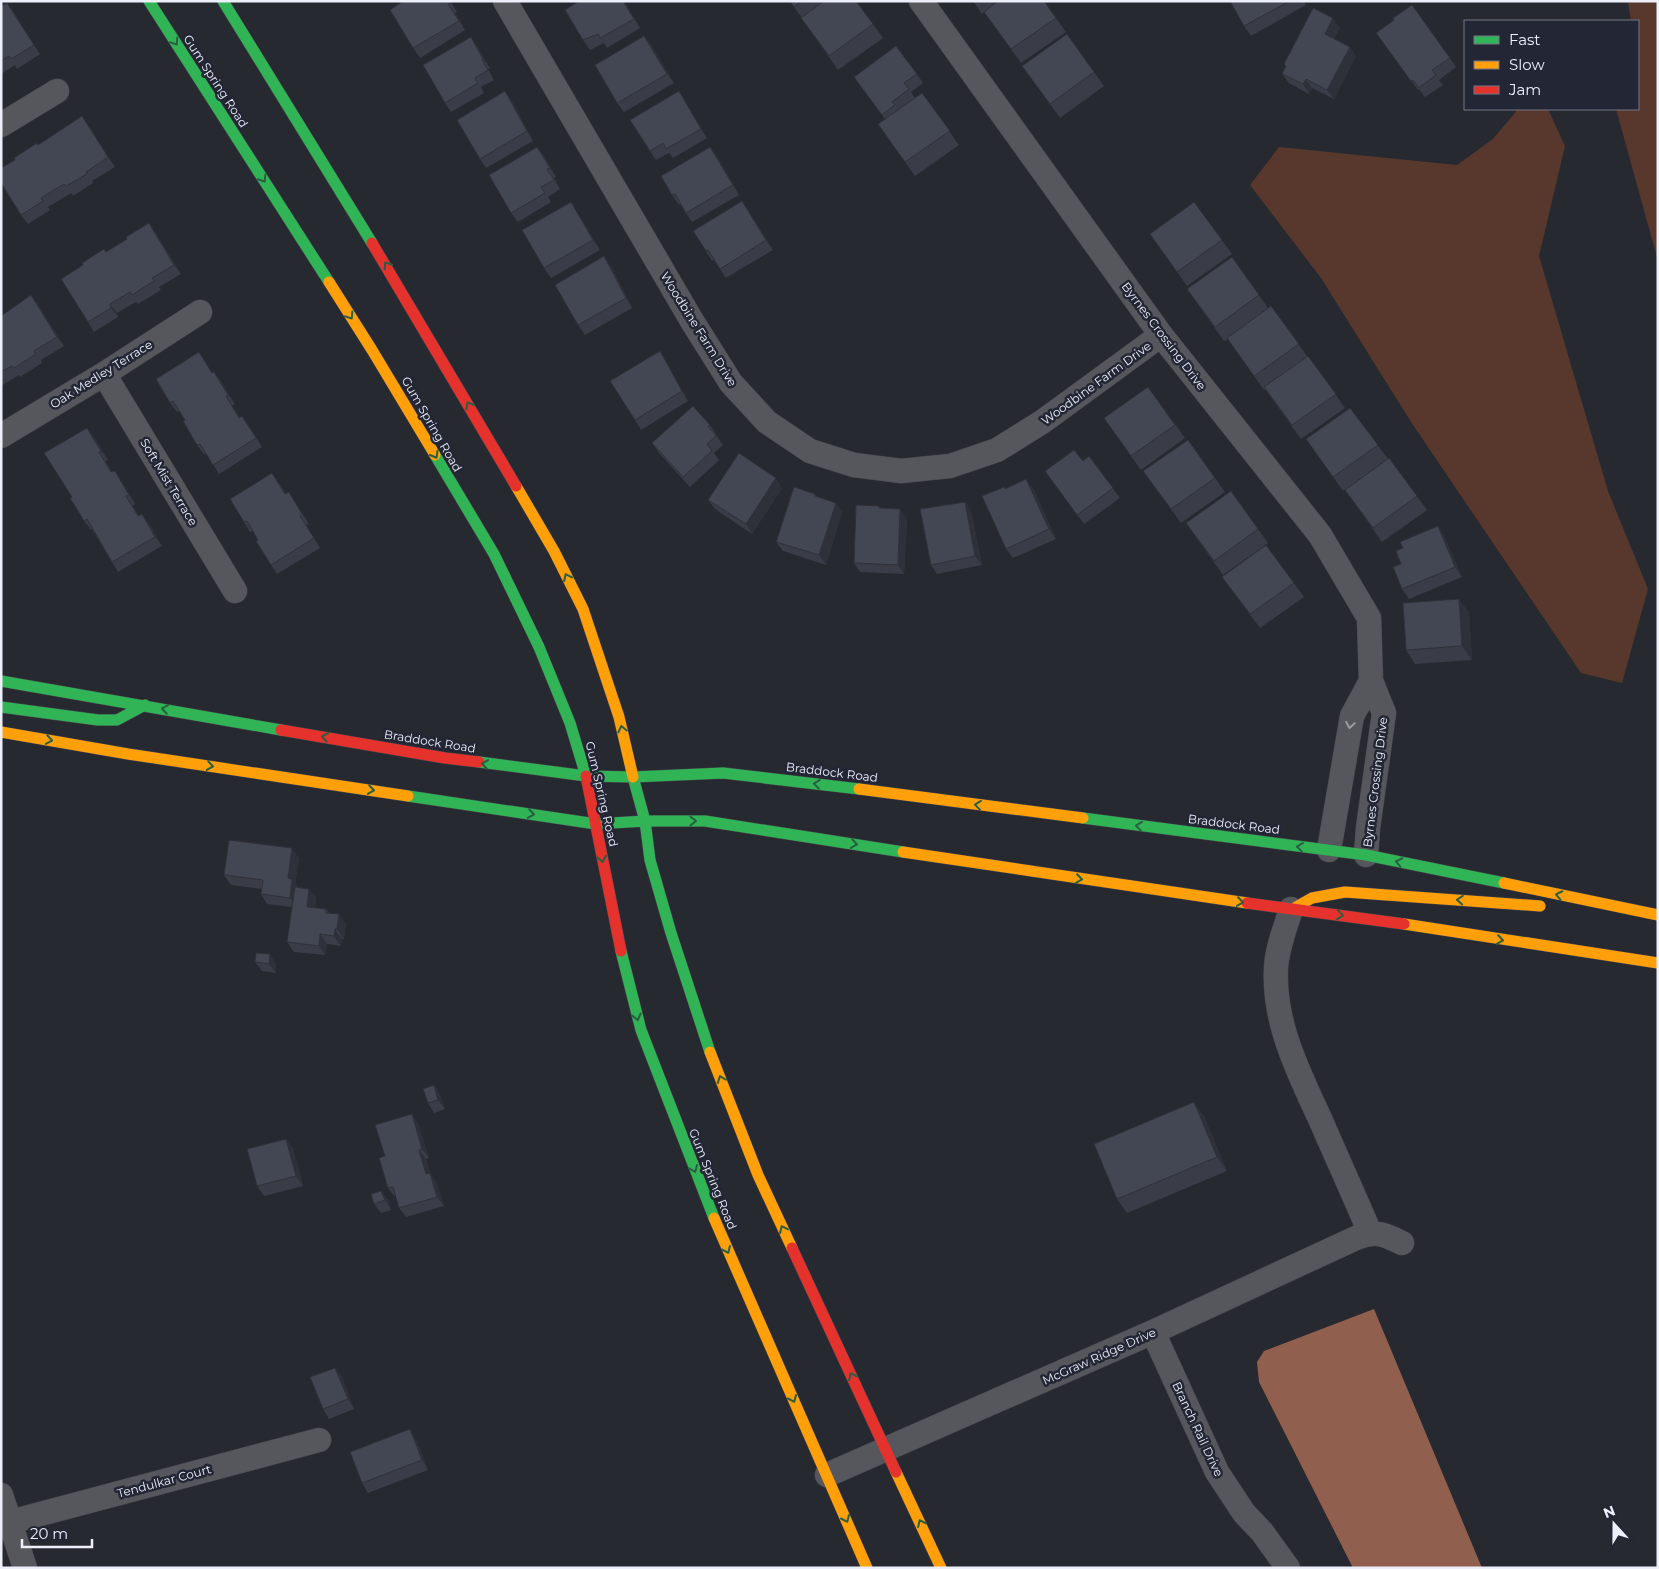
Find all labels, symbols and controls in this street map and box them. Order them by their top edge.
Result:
legend [1464,20,1639,110]
text: Fast [1509,30,1540,49]
street label: Gum Spring Road [180,32,252,130]
one-way arrow [169,37,179,46]
text: Slow [1509,55,1545,74]
text: Jam [1508,80,1541,99]
one-way arrow [256,174,266,183]
one-way arrow [383,262,393,271]
street label: Woodbine Farm Drive [658,269,740,389]
street label: Byrnes Crossing Drive [1119,279,1209,393]
one-way arrow [344,311,354,320]
street label: Oak Medley Terrace [47,336,155,412]
street label: Woodbine Farm Drive [1038,338,1154,428]
street label: Gum Spring Road [399,374,465,474]
one-way arrow [466,402,476,411]
street label: Soft Mist Terrace [137,436,201,528]
one-way arrow [428,449,438,458]
one-way arrow [563,573,573,582]
one-way arrow [161,704,170,714]
street label: Byrnes Crossing Drive [1360,716,1390,848]
one-way arrow [1346,720,1356,729]
one-way arrow [617,725,628,734]
street label: Braddock Road [383,726,477,756]
one-way arrow [321,733,330,743]
one-way arrow [45,735,54,745]
street label: Gum Spring Road [583,740,621,848]
one-way arrow [481,759,489,770]
street label: Braddock Road [785,759,879,785]
one-way arrow [206,760,214,771]
one-way arrow [813,779,821,789]
one-way arrow [367,784,375,795]
one-way arrow [974,800,982,810]
one-way arrow [528,808,536,819]
street label: Braddock Road [1187,811,1281,837]
one-way arrow [690,816,698,826]
one-way arrow [1135,821,1143,831]
one-way arrow [850,838,859,848]
one-way arrow [1296,842,1304,853]
one-way arrow [596,854,607,863]
one-way arrow [1395,857,1404,868]
one-way arrow [1075,873,1083,884]
one-way arrow [1554,890,1563,900]
one-way arrow [1456,895,1464,906]
one-way arrow [1236,896,1244,907]
one-way arrow [1336,909,1344,920]
one-way arrow [1496,934,1505,944]
one-way arrow [631,1013,642,1022]
one-way arrow [717,1075,727,1084]
street label: Gum Spring Road [686,1126,740,1232]
one-way arrow [688,1165,698,1173]
one-way arrow [778,1225,789,1234]
one-way arrow [721,1245,732,1254]
street label: McGraw Ridge Drive [1040,1324,1158,1388]
one-way arrow [848,1372,858,1381]
street label: Branch Rail Drive [1169,1379,1227,1479]
one-way arrow [786,1394,797,1403]
street label: Tendulkar Court [115,1461,213,1501]
north arrow [1589,1499,1639,1549]
text: N [1601,1501,1618,1522]
one-way arrow [840,1514,851,1523]
scale bar [22,1516,92,1548]
one-way arrow [917,1519,927,1528]
text: 20 m [30,1524,68,1543]

